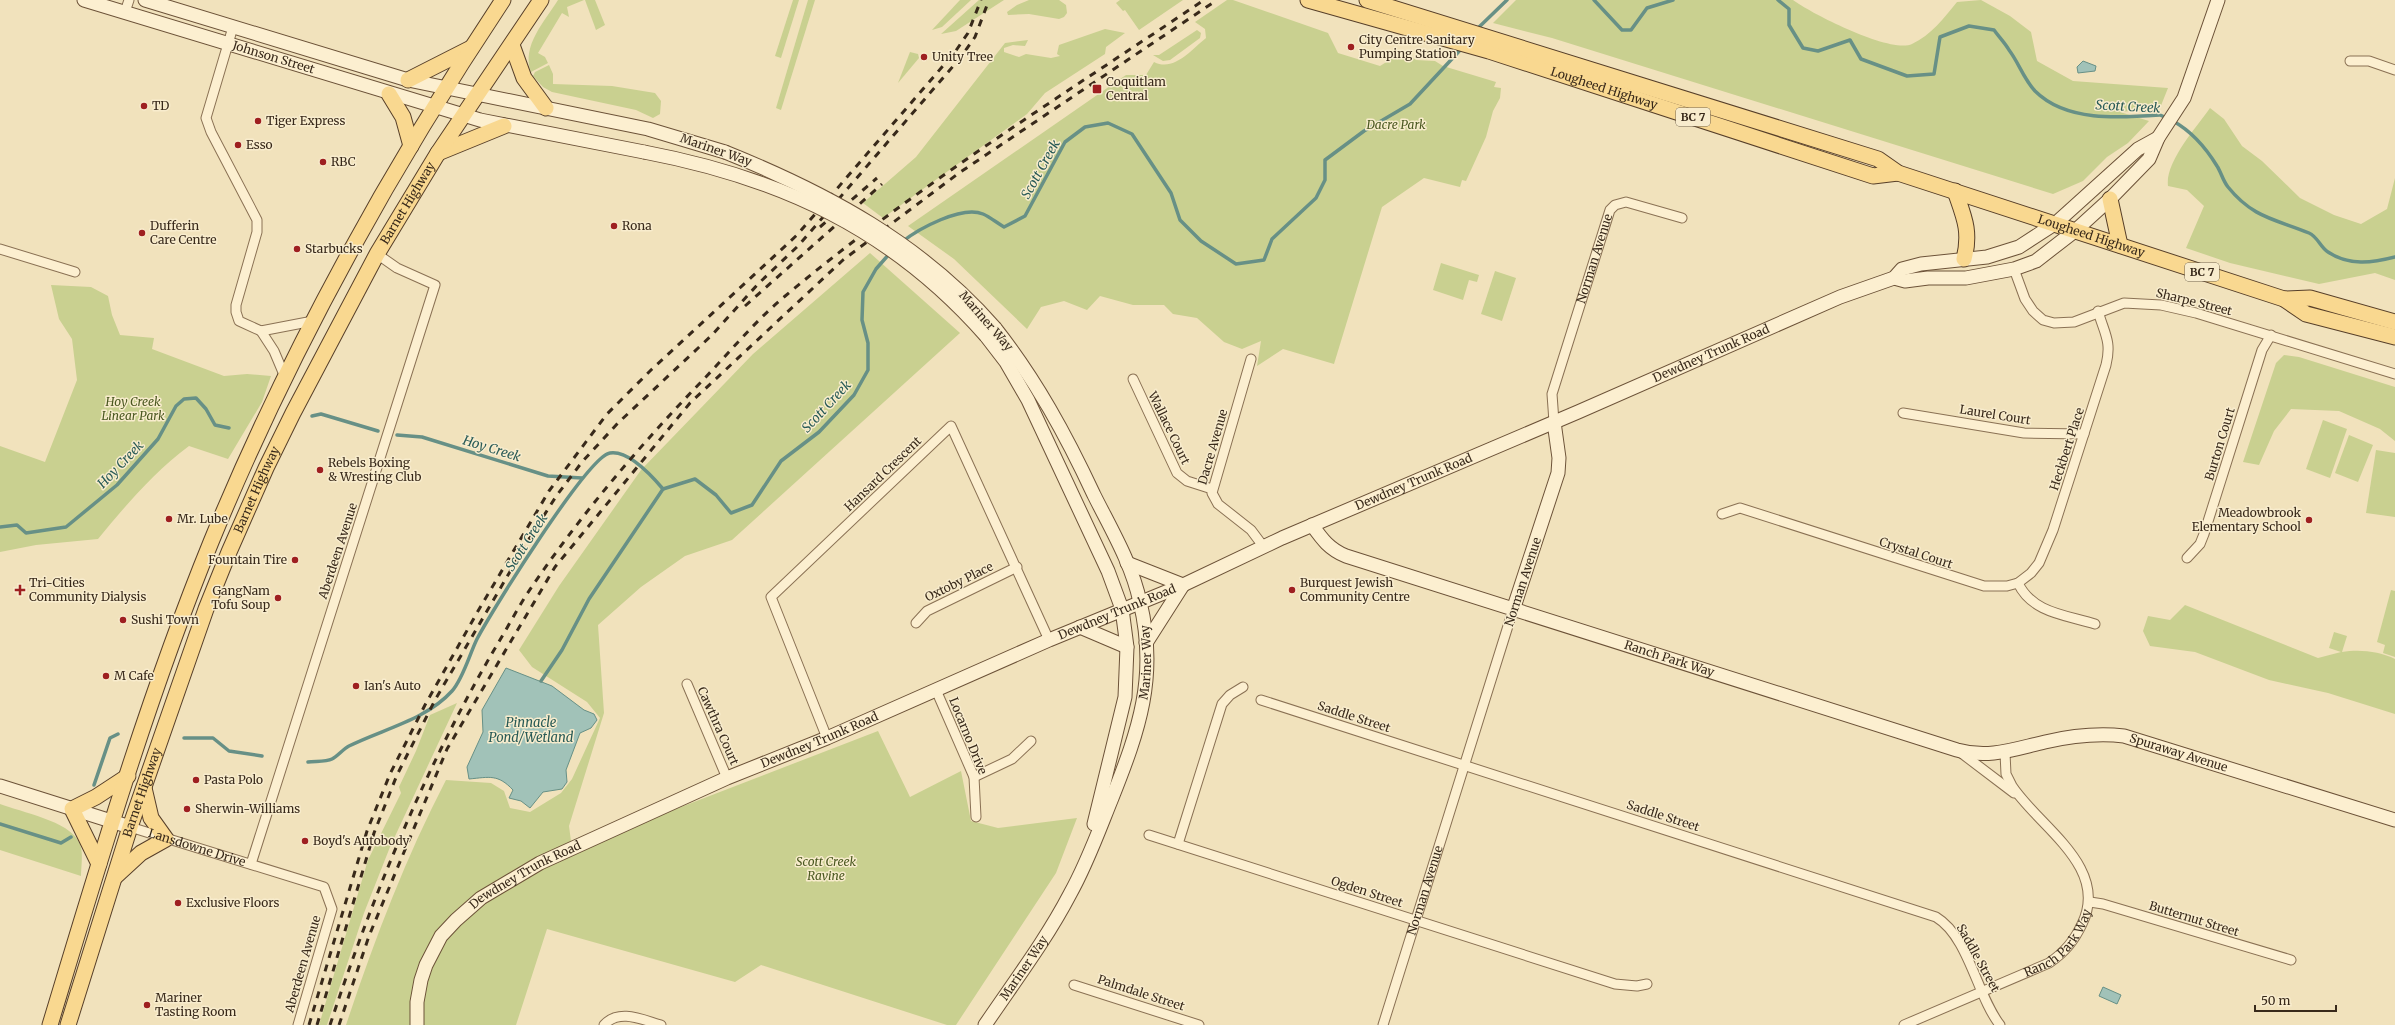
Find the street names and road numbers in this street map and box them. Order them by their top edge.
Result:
street label: Johnson Street [230,37,317,77]
street label: Lougheed Highway [1549,64,1660,112]
road number: BC 7 [1676,108,1710,126]
street label: Mariner Way [678,130,754,169]
street label: Barnet Highway [377,159,438,247]
street label: Lougheed Highway [2036,211,2147,260]
street label: Norman Avenue [1573,212,1615,305]
road number: BC 7 [2185,263,2219,281]
street label: Sharpe Street [2154,285,2234,318]
street label: Mariner Way [956,288,1017,354]
street label: Dewdney Trunk Road [1650,321,1772,385]
street label: Wallace Court [1145,388,1194,467]
street label: Laurel Court [1959,401,2032,428]
street label: Burton Court [2201,405,2238,482]
street label: Heckbert Place [2046,406,2087,492]
street label: Dacre Avenue [1195,407,1230,486]
street label: Hansard Crescent [841,433,925,514]
street label: Barnet Highway [230,444,283,535]
street label: Dewdney Trunk Road [1353,450,1474,513]
street label: Aberdeen Avenue [315,501,360,602]
street label: Crystal Court [1878,534,1955,572]
street label: Norman Avenue [1501,535,1544,628]
street label: Oxtoby Place [922,559,995,605]
street label: Dewdney Trunk Road [1056,581,1178,642]
street label: Mariner Way [1136,624,1154,701]
street label: Ranch Park Way [1623,637,1716,680]
street label: Cawthra Court [695,684,743,767]
street label: Locarno Drive [946,695,991,777]
street label: Saddle Street [1316,698,1393,735]
street label: Dewdney Trunk Road [758,708,880,771]
street label: Spuraway Avenue [2128,730,2230,775]
street label: Barnet Highway [119,746,164,839]
street label: Saddle Street [1625,797,1702,834]
street label: Lansdowne Drive [147,825,248,869]
street label: Dewdney Trunk Road [466,837,583,912]
street label: Norman Avenue [1404,844,1446,937]
street label: Ogden Street [1329,873,1405,910]
street label: Butternut Street [2147,898,2241,939]
street label: Ranch Park Way [2021,907,2094,980]
street label: Aberdeen Avenue [281,914,324,1015]
street label: Saddle Street [1954,921,2003,995]
street label: Mariner Way [996,933,1051,1003]
street label: Palmdale Street [1096,971,1187,1014]

